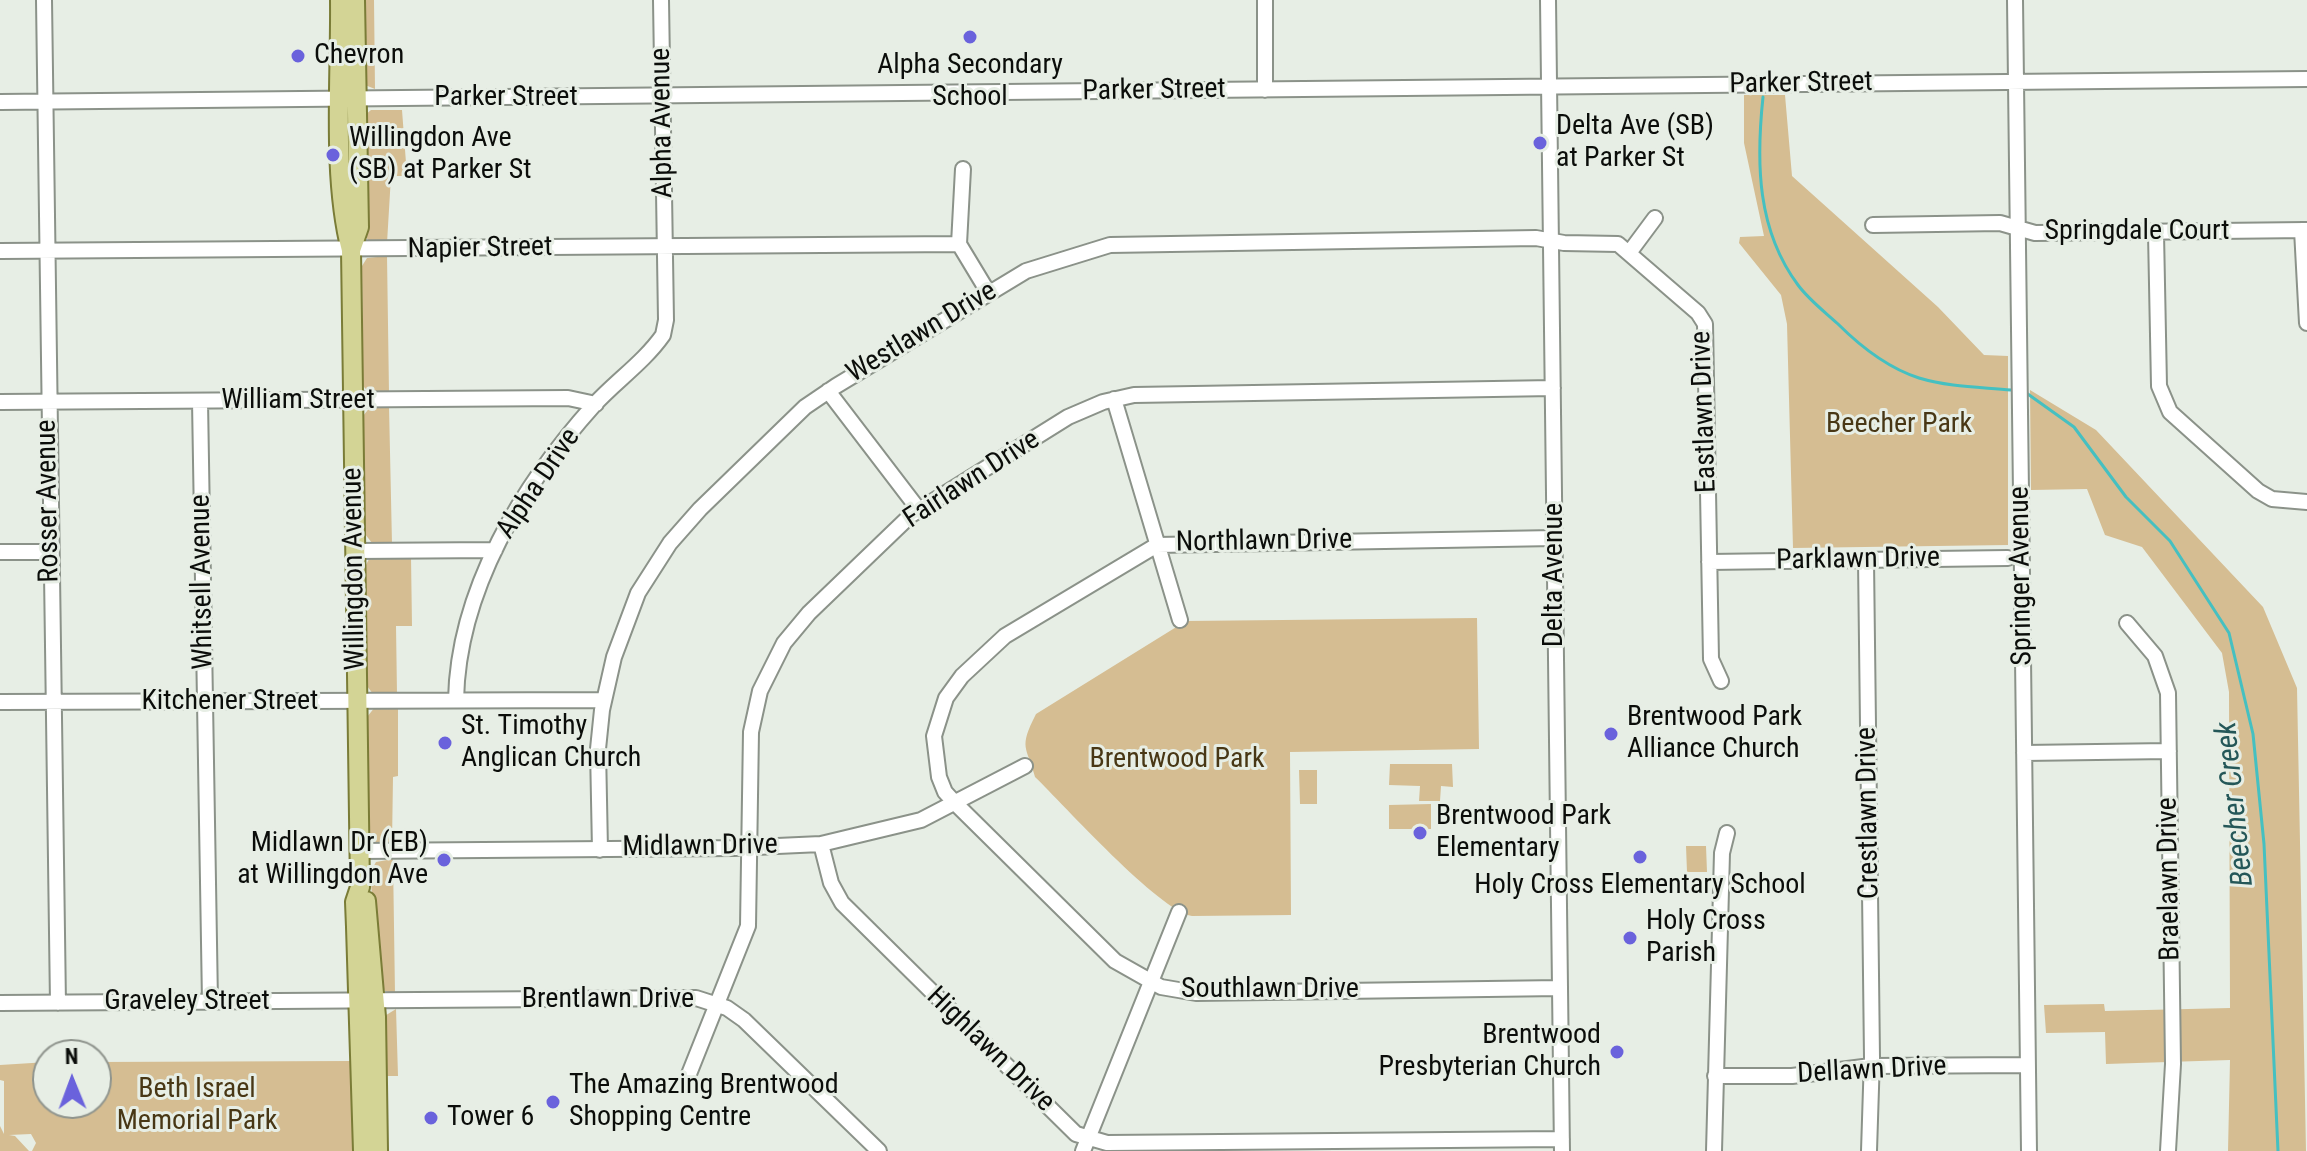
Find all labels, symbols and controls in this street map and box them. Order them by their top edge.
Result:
marker: Alpha Secondary School [961,28,979,46]
place label: Chevron [314,39,404,73]
marker: Chevron [289,47,307,65]
street label: Alpha Avenue [645,48,681,198]
place label: Alpha Secondary School [877,49,1063,115]
street label: Parker Street [1729,66,1873,102]
street label: Parker Street [1082,73,1226,109]
street label: Parker Street [434,81,578,115]
place label: Delta Ave (SB) at Parker St [1556,110,1714,176]
place label: Willingdon Ave (SB) at Parker St [349,122,532,188]
marker: Delta Ave (SB) at Parker St [1531,134,1549,152]
marker: Willingdon Ave (SB) at Parker St [324,146,342,164]
street label: Springdale Court [2045,215,2229,249]
street label: Napier Street [407,231,553,267]
street label: Westlawn Drive [841,275,1003,391]
street label: Eastlawn Drive [1685,330,1725,494]
street label: William Street [221,384,375,418]
park label: Beecher Park [1826,408,1972,442]
street label: Rosser Avenue [31,419,67,583]
street label: Alpha Drive [490,423,588,545]
street label: Fairlawn Drive [898,424,1046,536]
street label: Willingdon Avenue [336,467,374,671]
street label: Springer Avenue [2004,486,2040,666]
street label: Whitsell Avenue [185,494,221,670]
street label: Delta Avenue [1538,503,1572,647]
street label: Northlawn Drive [1176,524,1352,560]
street label: Parklawn Drive [1776,542,1940,578]
street label: Kitchener Street [142,685,318,719]
place label: Brentwood Park Alliance Church [1627,701,1802,767]
place label: St. Timothy Anglican Church [461,710,641,776]
water label: Beecher Creek [2209,720,2263,888]
marker: Brentwood Park Alliance Church [1602,725,1620,743]
street label: Crestlawn Drive [1851,727,1887,899]
marker: St. Timothy Anglican Church [436,734,454,752]
park label: Brentwood Park [1089,743,1265,777]
street label: Braelawn Drive [2152,797,2188,961]
place label: Brentwood Park Elementary [1436,800,1611,866]
marker: Brentwood Park Elementary [1411,824,1429,842]
place label: Midlawn Dr (EB) at Willingdon Ave [237,827,428,893]
street label: Midlawn Drive [622,829,778,865]
marker: Holy Cross Elementary School [1631,848,1649,866]
marker: Midlawn Dr (EB) at Willingdon Ave [435,851,453,869]
place label: Holy Cross Elementary School [1474,869,1806,903]
place label: Holy Cross Parish [1646,905,1766,971]
marker: Holy Cross Parish [1621,929,1639,947]
street label: Southlawn Drive [1181,973,1359,1007]
street label: Highlawn Drive [919,981,1061,1119]
street label: Brentlawn Drive [522,983,694,1017]
street label: Graveley Street [104,985,270,1019]
place label: Brentwood Presbyterian Church [1379,1019,1601,1085]
north arrow [32,1039,112,1119]
marker: Brentwood Presbyterian Church [1608,1043,1626,1061]
text: N [65,1044,79,1069]
street label: Dellawn Drive [1797,1050,1947,1092]
place label: The Amazing Brentwood Shopping Centre [569,1069,839,1135]
park label: Beth Israel Memorial Park [117,1073,277,1139]
marker: The Amazing Brentwood Shopping Centre [544,1093,562,1111]
place label: Tower 6 [447,1101,534,1135]
marker: Tower 6 [422,1109,440,1127]

